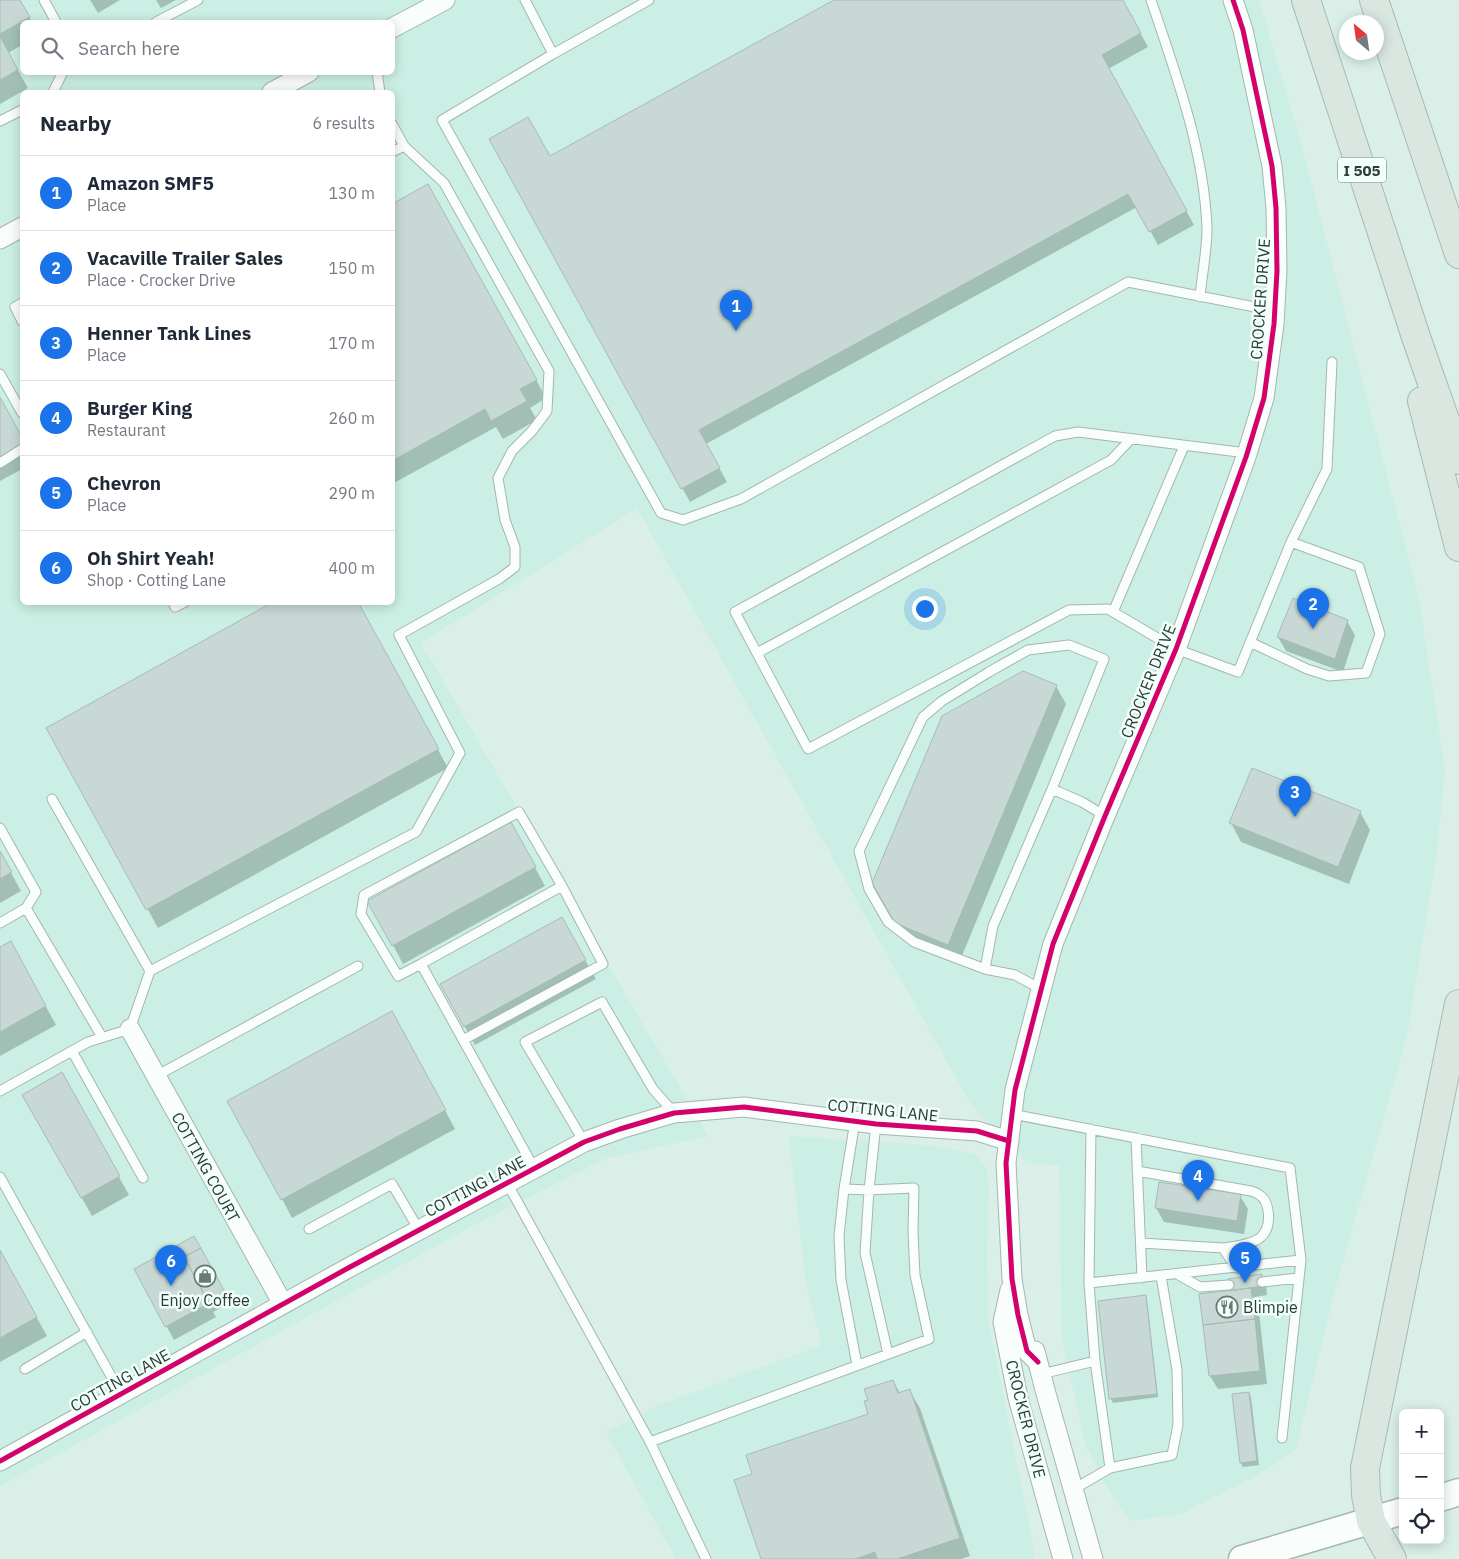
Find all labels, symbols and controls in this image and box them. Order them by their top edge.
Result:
north arrow [1339,15,1384,60]
search box [20,20,395,75]
icon: search [38,34,66,62]
text: Search here [78,36,180,60]
text: Nearby [40,109,111,137]
text: 6 results [312,113,375,133]
road number: I 505 [1338,158,1386,182]
text: Amazon SMF5 [87,171,214,195]
text: 1 [51,183,61,203]
text: 130 m [328,183,375,203]
text: Place [87,195,126,215]
street label: CROCKER DRIVE [1246,238,1274,360]
text: Vacaville Trailer Sales [87,246,283,270]
text: 2 [51,258,61,278]
text: 150 m [328,258,375,278]
text: Place · Crocker Drive [87,270,236,290]
pin: 1 [720,290,752,331]
text: Henner Tank Lines [87,321,251,345]
text: 3 [51,333,61,353]
text: 170 m [328,333,375,353]
text: Place [87,345,126,365]
text: Burger King [87,396,192,420]
text: 4 [51,408,61,428]
text: 260 m [328,408,375,428]
text: Restaurant [87,420,166,440]
text: Chevron [87,471,161,495]
text: 5 [51,483,61,503]
text: 290 m [328,483,375,503]
text: Place [87,495,126,515]
text: Oh Shirt Yeah! [87,546,215,570]
text: 6 [51,558,61,578]
text: 400 m [328,558,375,578]
text: Shop · Cotting Lane [87,570,226,590]
pin: 2 [1297,588,1329,629]
your location [912,596,938,622]
street label: CROCKER DRIVE [1116,621,1180,741]
pin: 3 [1279,776,1311,817]
street label: COTTING LANE [827,1094,939,1126]
street label: COTTING COURT [167,1108,245,1226]
street label: COTTING LANE [421,1151,529,1221]
pin: 4 [1182,1160,1214,1201]
pin: 5 [1229,1242,1261,1283]
pin: 6 [155,1245,187,1286]
shop icon: Enjoy Coffee [193,1264,217,1288]
place label: Enjoy Coffee [160,1290,250,1310]
restaurant icon: Blimpie [1215,1295,1239,1319]
place label: Blimpie [1243,1297,1298,1317]
street label: COTTING LANE [67,1344,173,1416]
street label: CROCKER DRIVE [1002,1358,1050,1480]
map controls [1399,1409,1444,1544]
button: + [1399,1409,1444,1454]
button: − [1399,1454,1444,1499]
button: locate [1399,1499,1444,1544]

